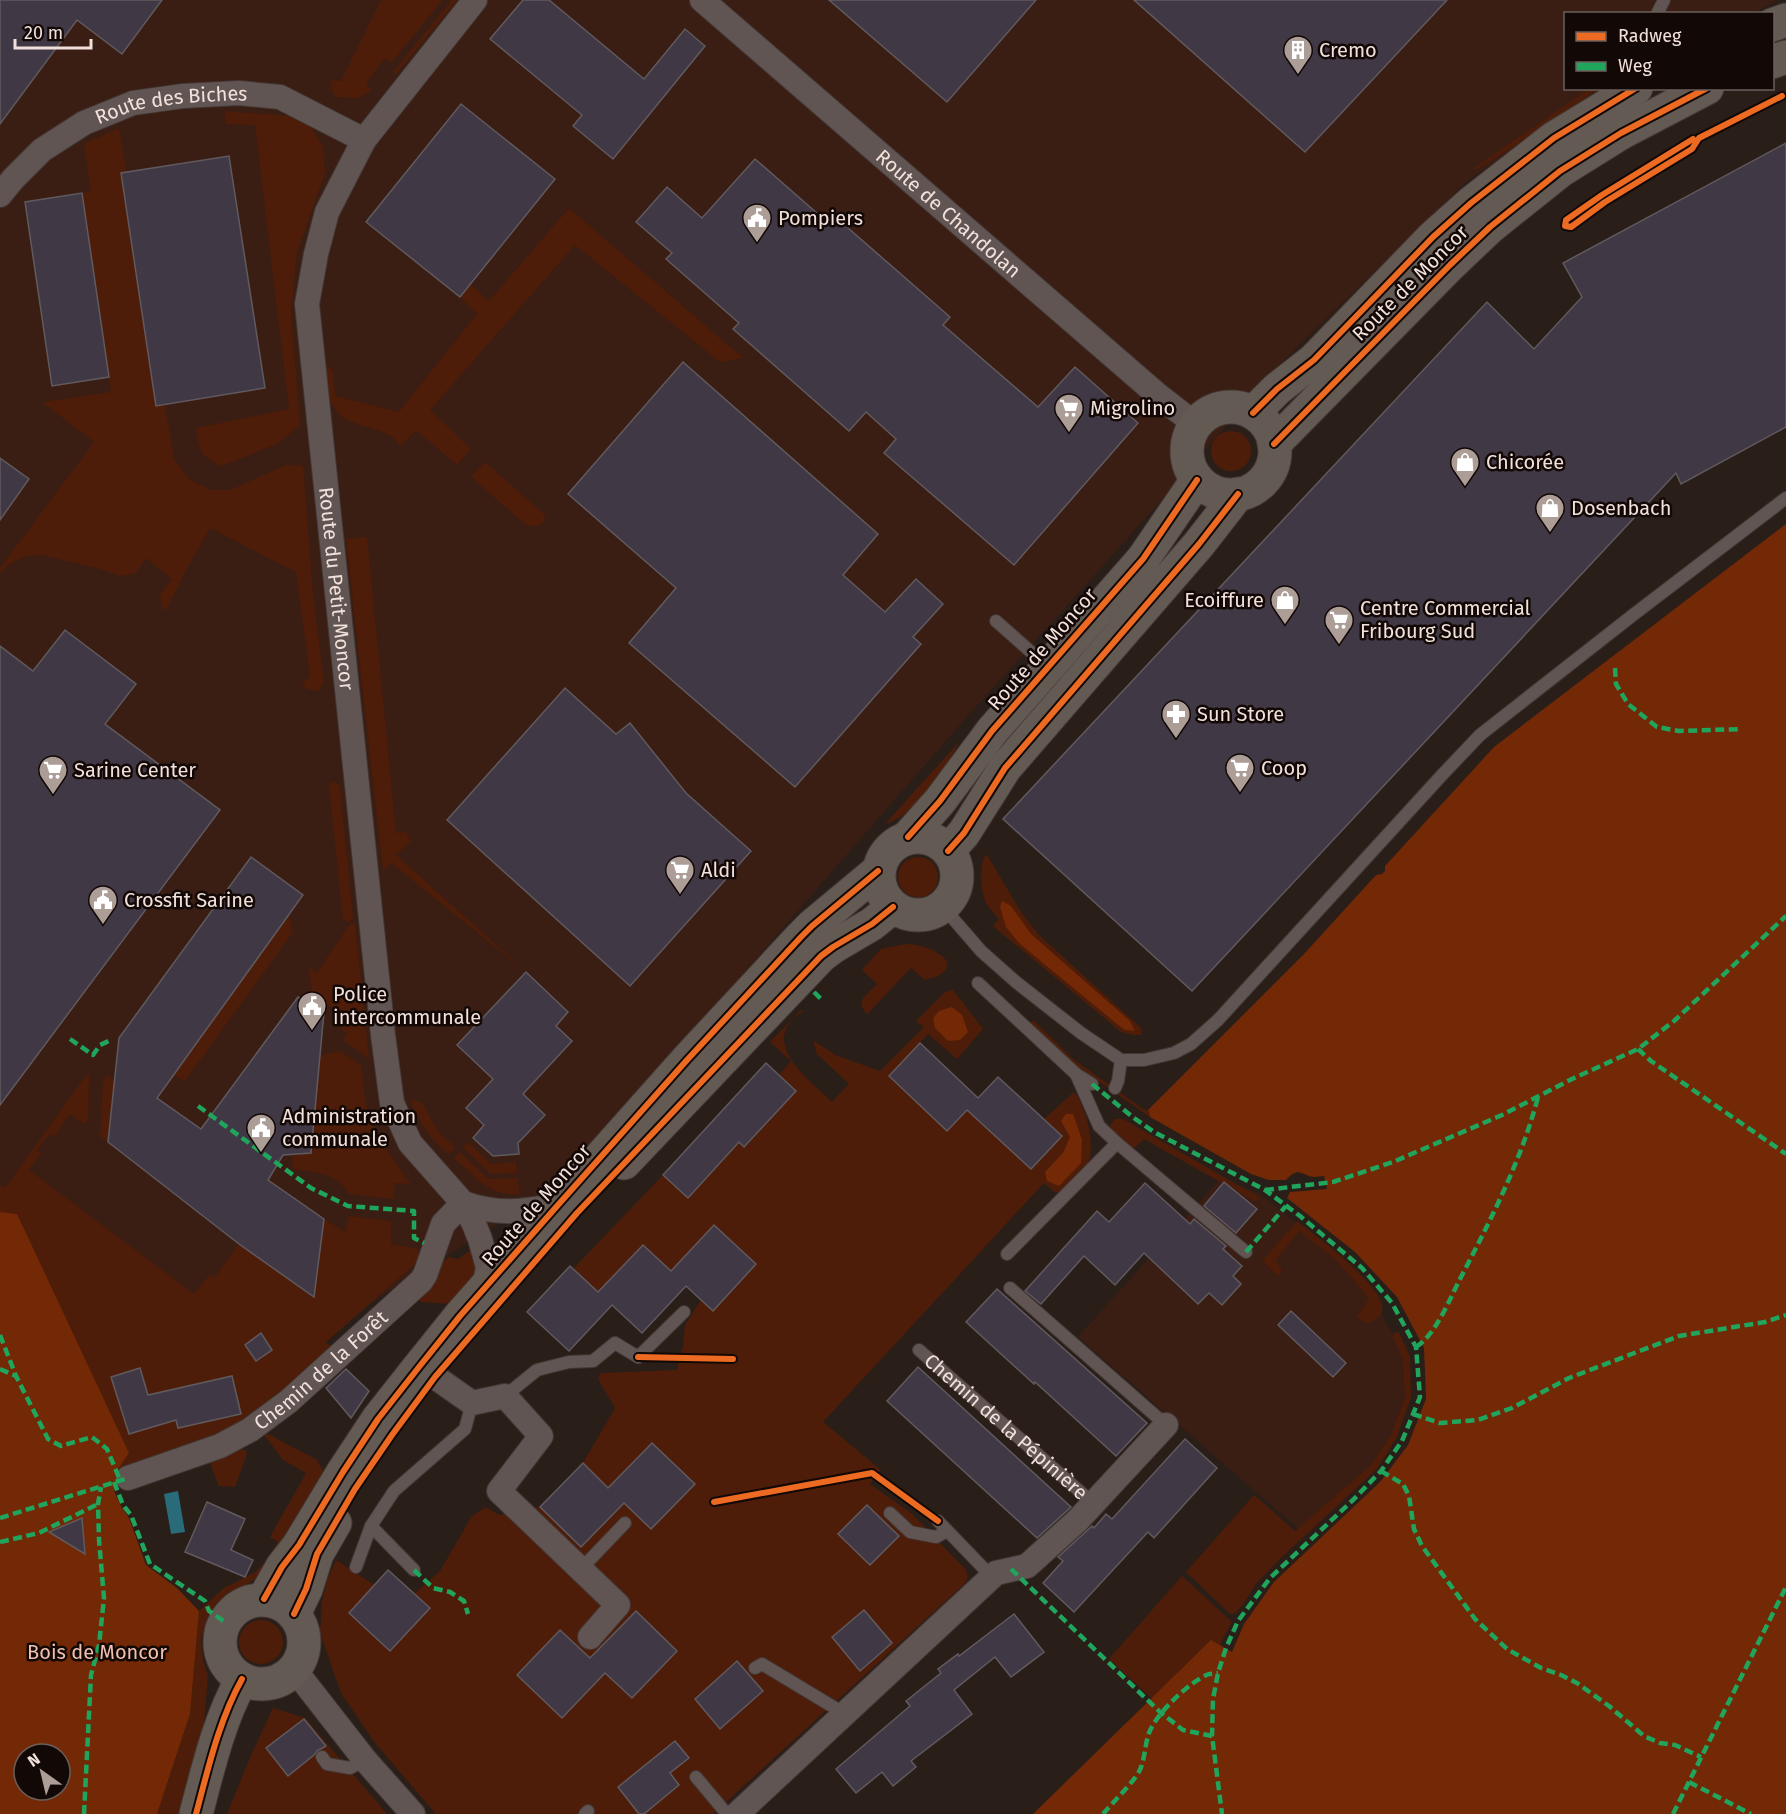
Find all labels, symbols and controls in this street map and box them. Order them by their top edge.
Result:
scale bar [15,12,92,50]
legend [1564,12,1774,90]
text: 20 m [24,22,63,44]
text: Radweg [1618,25,1682,47]
building icon: Cremo [1282,34,1314,76]
place label: Cremo [1319,38,1377,62]
text: Weg [1618,55,1652,77]
street label: Route des Biches [91,81,249,129]
street label: Route de Chandolan [871,144,1026,283]
public building icon: Pompiers [741,202,773,244]
place label: Pompiers [778,206,863,230]
street label: Route de Moncor [1347,220,1473,346]
supermarket icon: Migrolino [1053,392,1085,434]
place label: Migrolino [1090,396,1175,420]
shop icon: Chicorée [1449,446,1481,488]
place label: Chicorée [1486,450,1564,474]
street label: Route du Petit-Moncor [314,486,359,692]
shop icon: Dosenbach [1534,492,1566,534]
place label: Dosenbach [1571,496,1671,520]
street label: Route de Moncor [982,583,1102,715]
shop icon: Ecoiffure [1269,584,1301,626]
place label: Ecoiffure [1184,588,1264,612]
place label: Centre Commercial Fribourg Sud [1360,596,1531,643]
supermarket icon: Centre Commercial Fribourg Sud [1323,604,1355,646]
pharmacy icon: Sun Store [1160,698,1192,740]
place label: Sun Store [1197,702,1284,726]
supermarket icon: Coop [1224,752,1256,794]
supermarket icon: Sarine Center [37,754,69,796]
place label: Coop [1261,756,1307,780]
place label: Sarine Center [74,758,196,782]
supermarket icon: Aldi [664,854,696,896]
place label: Aldi [701,858,736,882]
public building icon: Crossfit Sarine [87,884,119,926]
place label: Crossfit Sarine [124,888,254,912]
place label: Police intercommunale [333,982,481,1029]
public building icon: Police intercommunale [296,990,328,1032]
place label: Administration communale [282,1104,416,1151]
public building icon: Administration communale [245,1112,277,1154]
street label: Route de Moncor [476,1139,596,1271]
street label: Chemin de la Forêt [249,1305,393,1435]
street label: Chemin de la Pépinière [920,1348,1093,1505]
park label: Bois de Moncor [27,1640,167,1664]
north arrow [12,1742,72,1802]
text: N [24,1749,44,1771]

